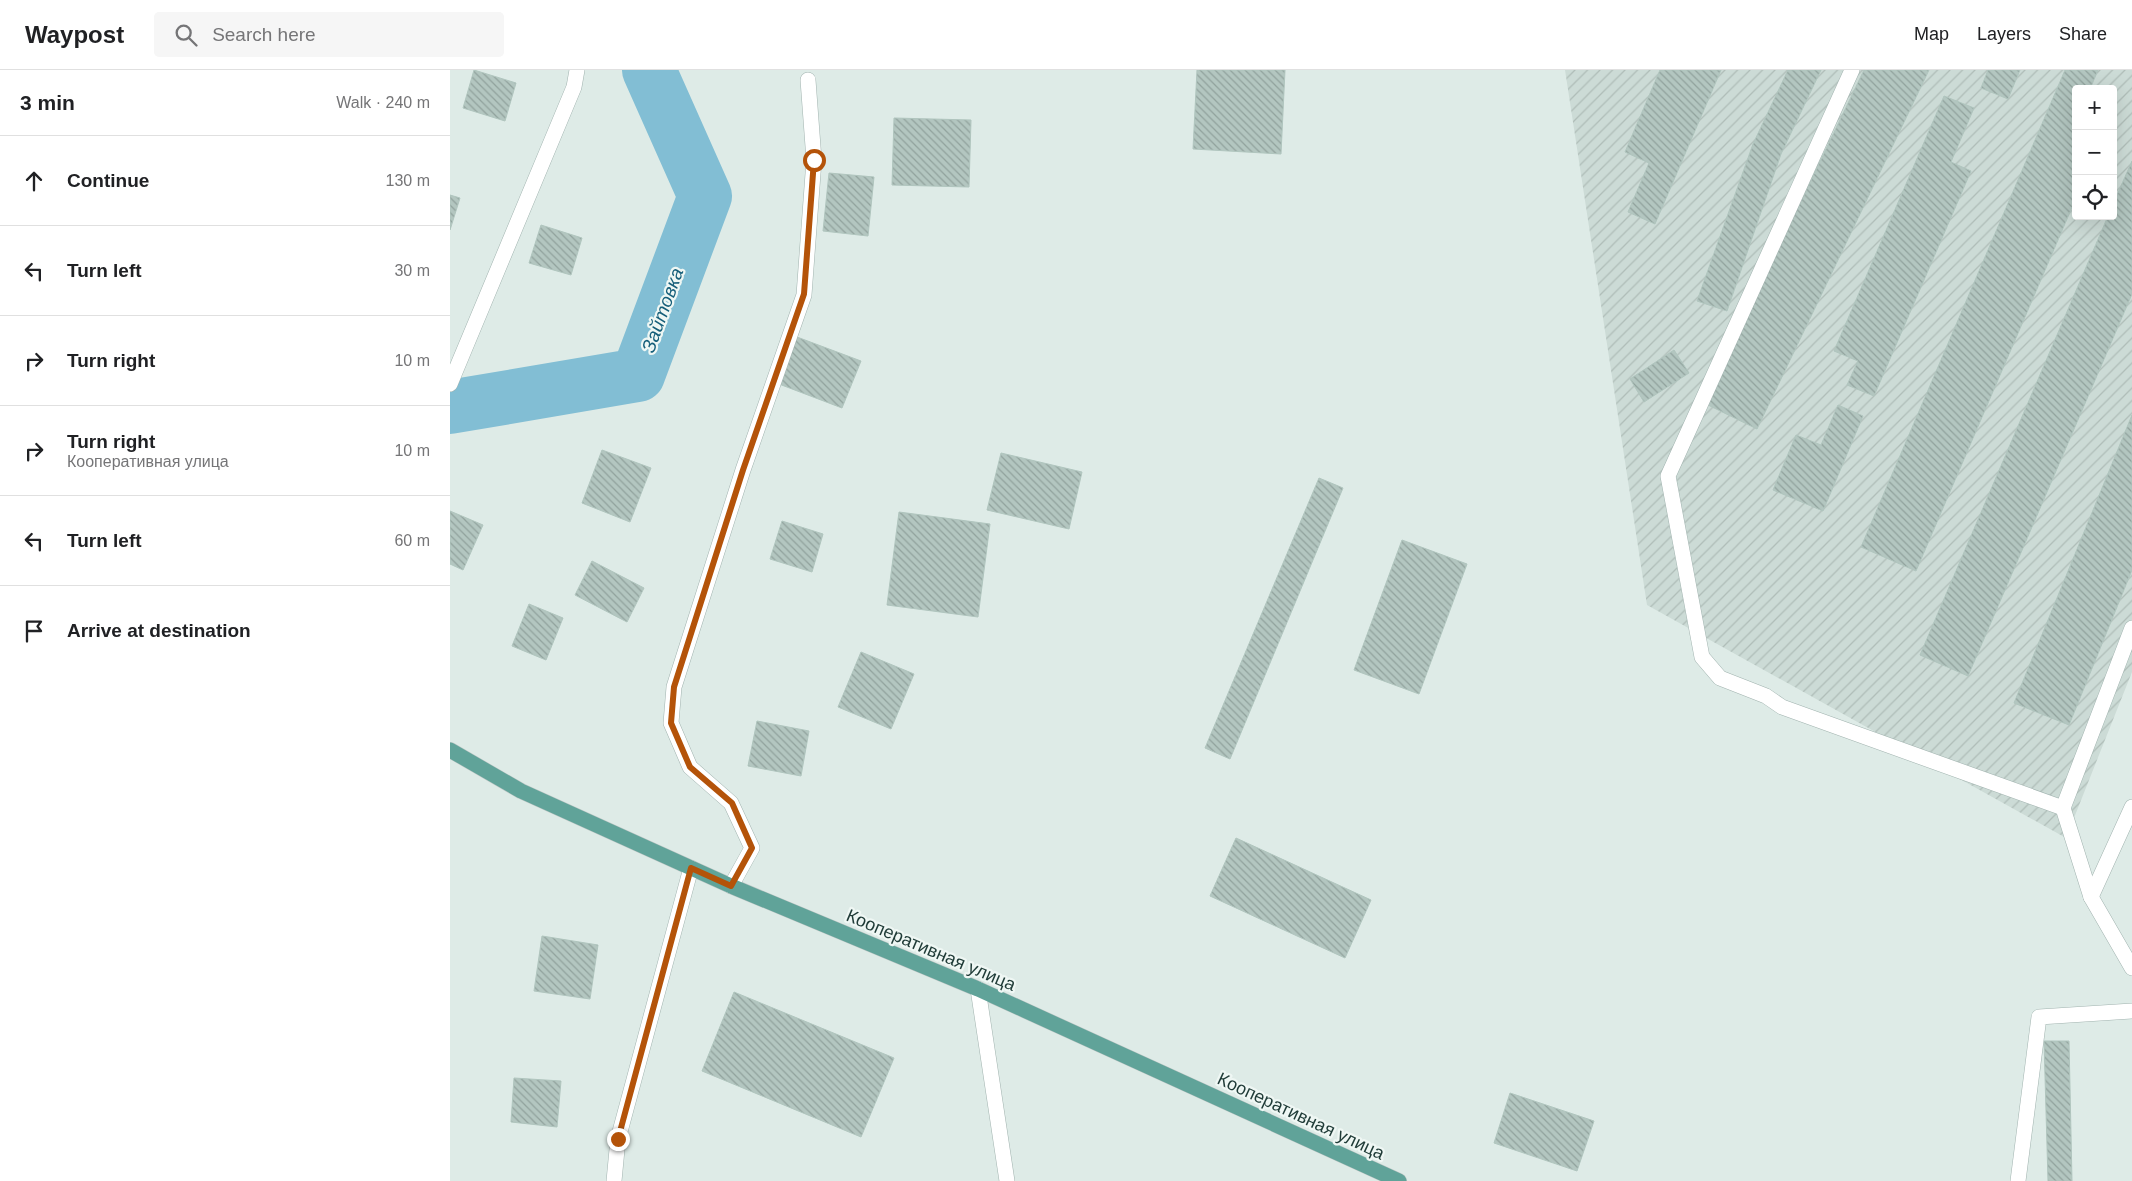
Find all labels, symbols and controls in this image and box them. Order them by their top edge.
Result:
search box [154,12,504,57]
text: Waypost [25,21,124,48]
icon: search [172,21,200,49]
text: Search here [212,24,316,45]
text: Map [1914,24,1949,44]
text: Layers [1977,24,2031,44]
text: Share [2059,24,2107,44]
map controls [2072,85,2117,220]
button: + [2072,85,2117,130]
text: 3 min [20,91,75,114]
text: Walk · 240 m [336,94,430,111]
button: − [2072,130,2117,175]
route start [803,149,826,172]
icon: ahead [20,167,48,195]
text: Continue [67,170,149,191]
text: 130 m [386,172,430,189]
button: locate [2072,175,2117,220]
icon: left [20,257,48,285]
text: Turn left [67,260,142,281]
text: 30 m [394,262,430,279]
water label: Зайтовка [637,265,687,355]
icon: right [20,347,48,375]
text: Turn right [67,350,155,371]
text: 10 m [394,352,430,369]
text: Turn right [67,431,155,452]
icon: right [20,437,48,465]
text: 10 m [394,442,430,459]
text: Кооперативная улица [67,453,229,470]
icon: left [20,527,48,555]
text: Turn left [67,530,142,551]
text: 60 m [394,532,430,549]
icon: arrive [20,617,48,645]
text: Arrive at destination [67,620,251,641]
street label: Кооперативная улица [843,905,1020,995]
street label: Кооперативная улица [1214,1068,1389,1164]
route end [607,1128,630,1151]

